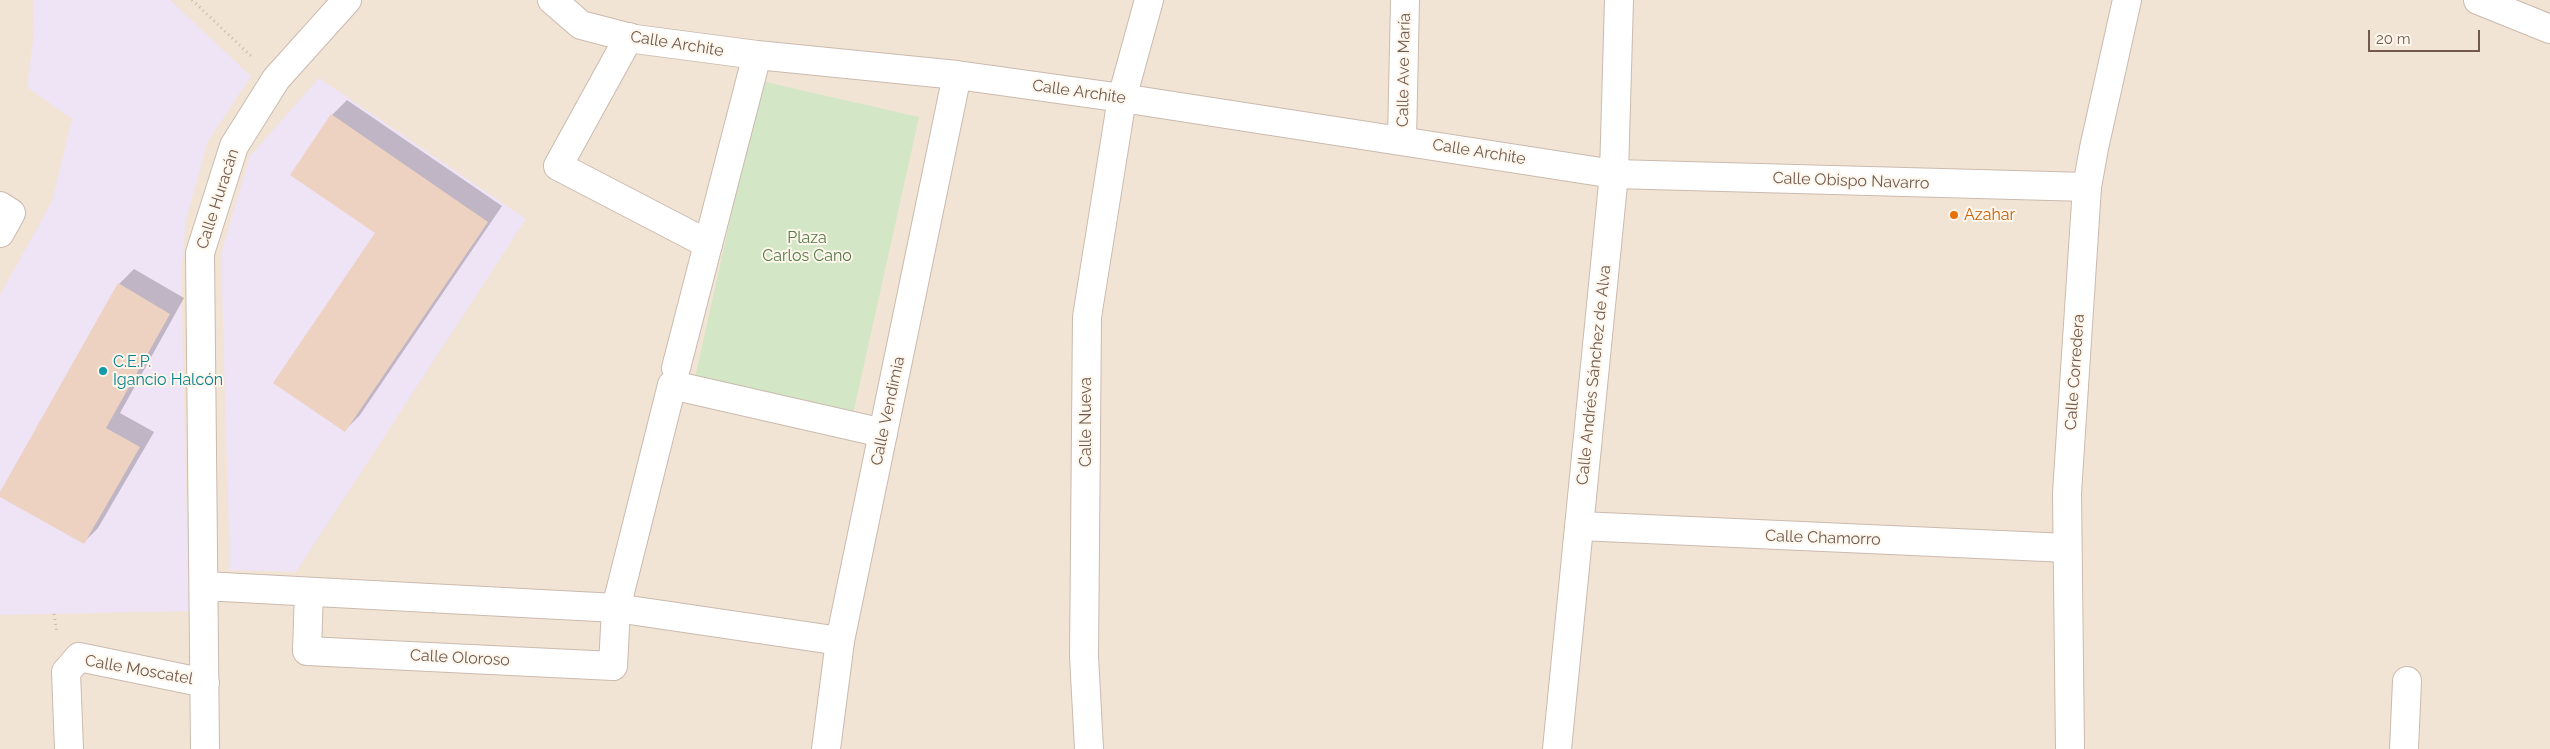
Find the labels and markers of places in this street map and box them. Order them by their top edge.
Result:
place label: Azahar [1964,205,2015,225]
marker: Azahar [1948,209,1960,221]
place label: C.E.P. Igancio Halcón [113,352,223,390]
marker: C.E.P. Igancio Halcón [97,365,109,377]

